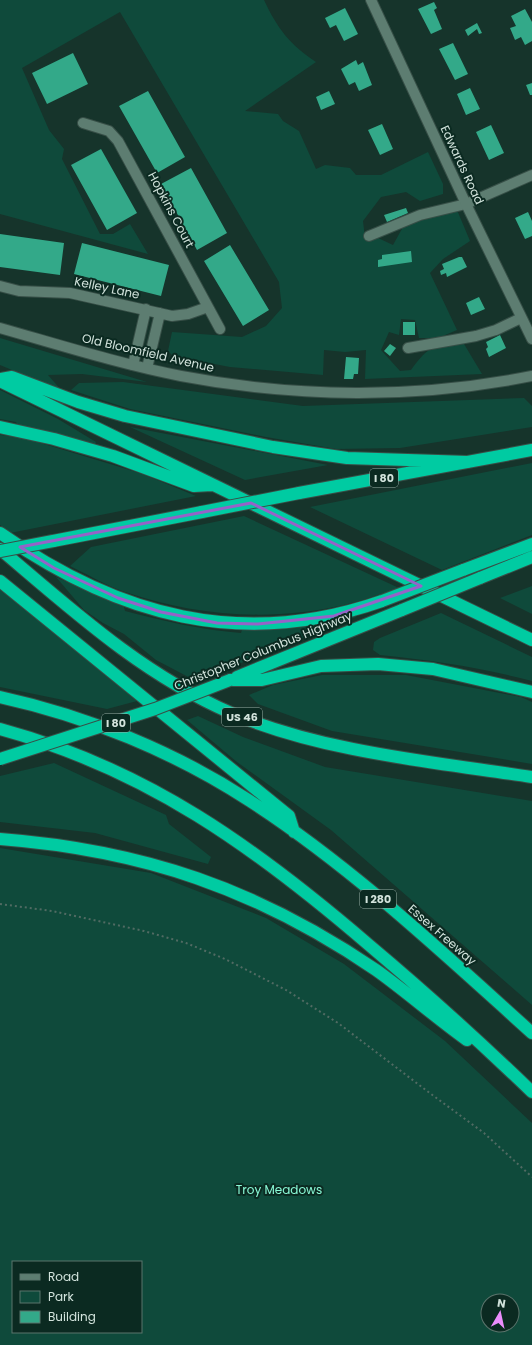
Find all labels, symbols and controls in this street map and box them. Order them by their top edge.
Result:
street label: Edwards Road [437,122,488,207]
street label: Hopkins Court [144,169,199,251]
street label: Kelley Lane [73,272,141,303]
street label: Old Bloomfield Avenue [80,329,216,376]
road number: I 80 [370,469,398,487]
street label: Christopher Columbus Highway [171,607,355,694]
road number: US 46 [222,708,262,726]
road number: I 80 [102,714,130,732]
road number: I 280 [360,890,396,908]
street label: Essex Freeway [405,900,480,969]
park label: Troy Meadows [236,1181,322,1198]
legend [12,1261,142,1333]
text: Road [48,1268,79,1285]
text: Park [48,1288,75,1305]
north arrow [480,1293,520,1333]
text: N [496,1295,507,1312]
text: Building [48,1308,96,1325]

